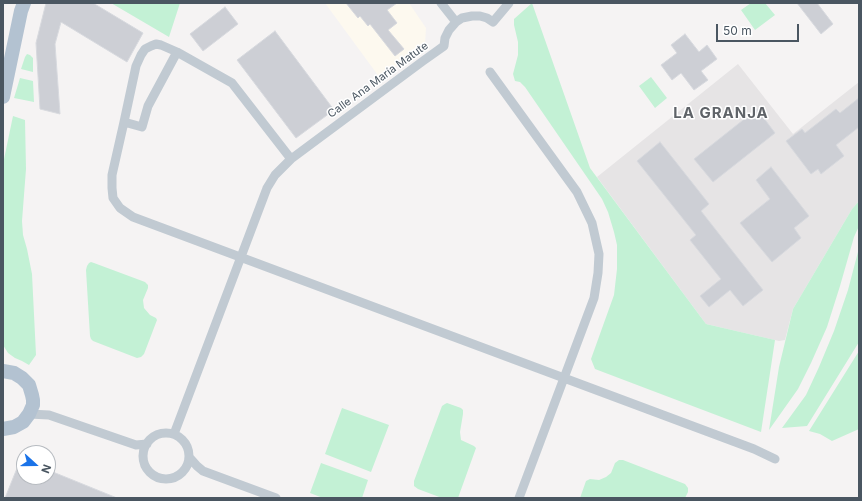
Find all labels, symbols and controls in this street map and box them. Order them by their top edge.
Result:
scale bar [718,16,801,42]
text: 50 m [723,23,752,38]
street label: Calle Ana María Matute [325,39,431,121]
district label: LA GRANJA [673,104,769,122]
north arrow [16,445,56,485]
text: N [38,463,54,475]

